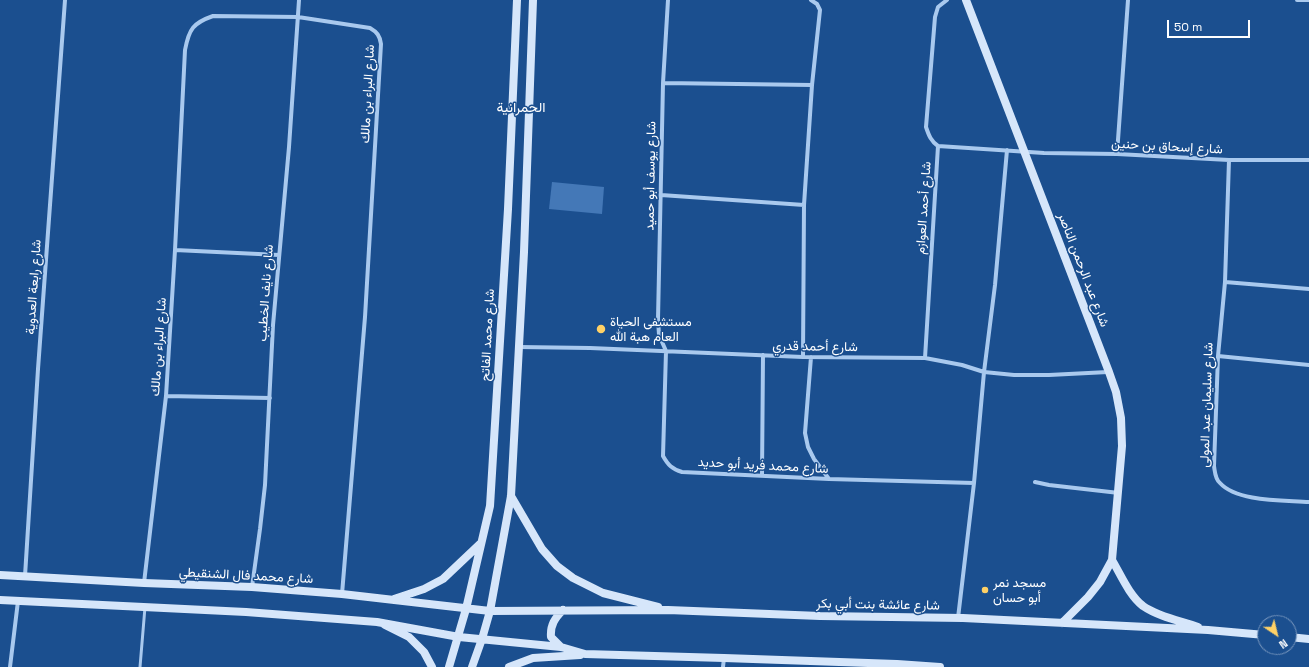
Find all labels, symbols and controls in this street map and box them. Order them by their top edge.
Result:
scale bar [1169,12,1252,38]
text: 50 m [1174,19,1202,35]
street label: شارع البراء بن مالك [358,44,378,144]
district label: الحمرانية [497,100,545,116]
street label: شارع يوسف أبو حميد [642,121,660,231]
street label: شارع إسحاق بن حنين [1111,136,1223,158]
street label: شارع أحمد العوازم [913,161,935,255]
street label: شارع عبد الرحمن الناصر [1054,211,1112,329]
street label: شارع رابعة العدوية [23,239,45,335]
street label: شارع نايف الخطيب [255,244,277,342]
street label: شارع محمد الفاتح [478,288,498,382]
street label: شارع البراء بن مالك [148,297,170,397]
place label: مستشفى الحياة العام هبة الله [610,314,692,345]
marker: مستشفى الحياة العام هبة الله [595,323,607,335]
street label: شارع أحمد قدري [772,338,858,356]
street label: شارع سليمان عبد المولى [1197,342,1217,468]
street label: شارع محمد فريد أبو حديد [697,455,829,477]
street label: شارع محمد فال الشنقيطي [178,565,314,587]
place label: مسجد نمر أبو حسان [993,575,1046,606]
marker: مسجد نمر أبو حسان [980,585,990,595]
street label: شارع عائشة بنت أبي بكر [816,596,940,614]
north arrow [1257,615,1297,655]
text: N [1276,636,1290,652]

